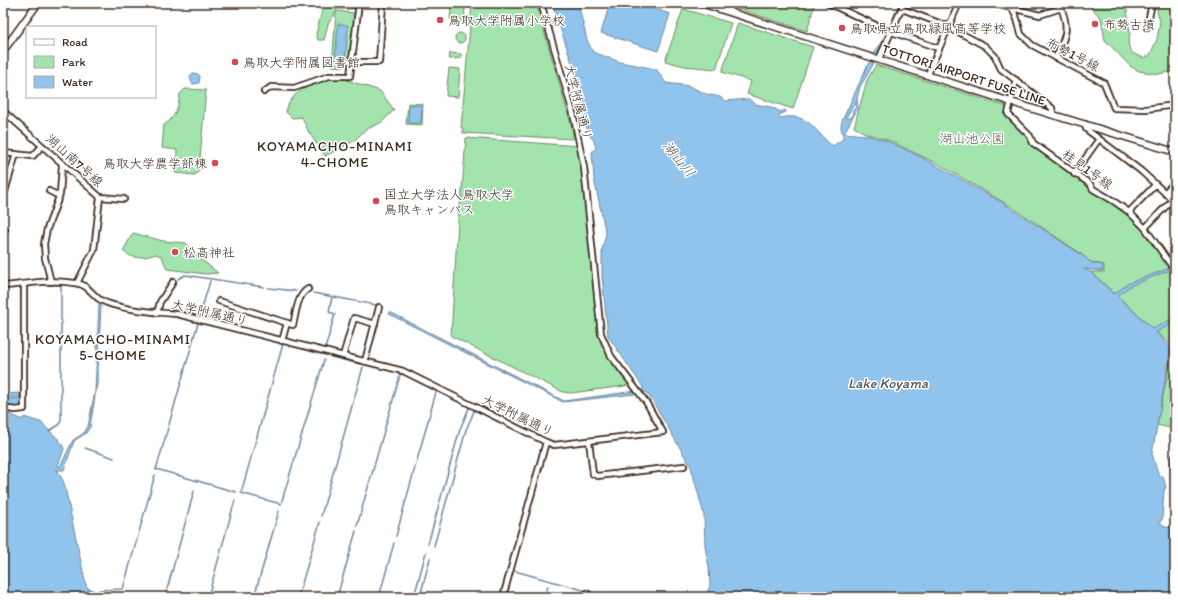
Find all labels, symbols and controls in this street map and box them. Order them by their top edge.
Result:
place label: 鳥取大学附属小学校 [448,13,565,28]
marker: 鳥取大学附属小学校 [435,15,445,25]
place label: 布勢古墳 [1103,17,1155,32]
marker: 布勢古墳 [1090,19,1100,29]
place label: 鳥取県立鳥取緑風高等学校 [850,21,1006,36]
marker: 鳥取県立鳥取緑風高等学校 [837,23,847,33]
legend [26,26,156,98]
text: Road [62,35,88,49]
street label: 布勢1号線 [1044,35,1103,75]
street label: TOTTORI AIRPORT FUSE LINE [880,41,1048,108]
text: Park [62,55,86,69]
place label: 鳥取大学附属図書館 [243,55,360,70]
marker: 鳥取大学附属図書館 [230,57,240,67]
street label: 大学附属通り [562,62,595,142]
text: Water [62,75,93,89]
street label: 湖山南7号線 [43,131,107,191]
park label: 湖山池公園 [939,131,1005,146]
district label: KOYAMACHO-MINAMI 4-CHOME [257,138,413,171]
water label: 湖山川 [659,138,698,181]
street label: 桂見1号線 [1060,146,1116,193]
place label: 鳥取大学農学部棟 [103,156,207,171]
marker: 鳥取大学農学部棟 [210,158,220,168]
place label: 国立大学法人鳥取大学 鳥取キャンパス [384,187,514,217]
marker: 国立大学法人鳥取大学 鳥取キャンパス [371,196,381,206]
place label: 松高神社 [183,245,235,260]
marker: 松高神社 [170,247,180,257]
street label: 大学附属通り [170,296,250,329]
district label: KOYAMACHO-MINAMI 5-CHOME [35,331,191,364]
water label: Lake Koyama [848,375,929,392]
street label: 大学附属通り [479,392,556,439]

